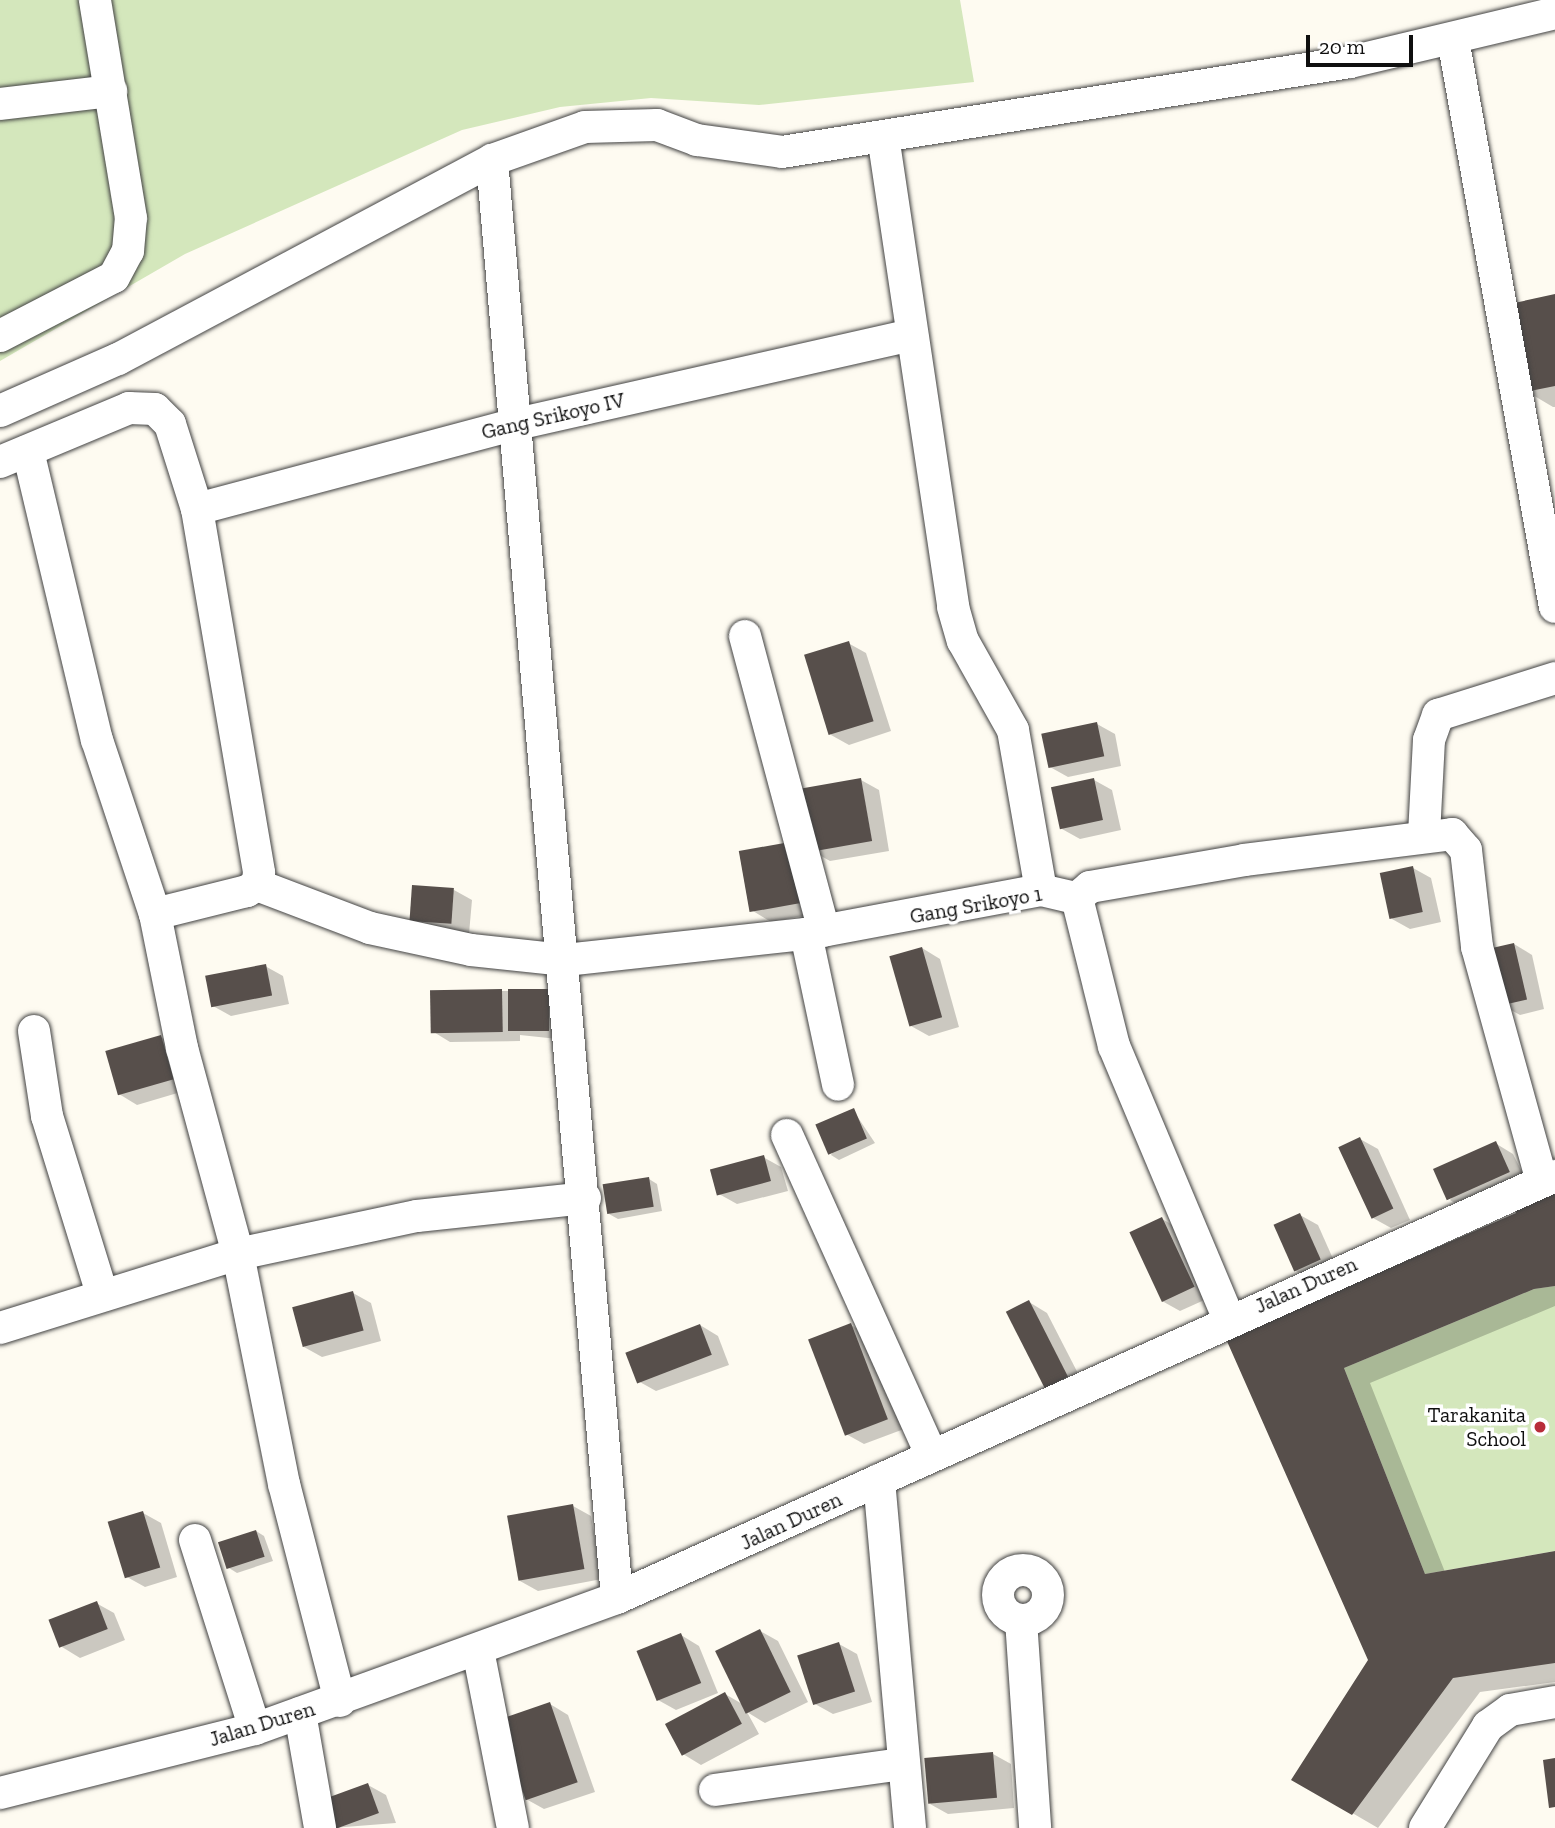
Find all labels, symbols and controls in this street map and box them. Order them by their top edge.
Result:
scale bar [1310,21,1417,65]
text: 20 m [1319,34,1365,59]
street label: Gang Srikoyo IV [479,387,627,445]
street label: Gang Srikoyo 1 [908,881,1044,929]
street label: Jalan Duren [1251,1251,1361,1319]
place label: Tarakanita School [1428,1402,1526,1452]
marker: Tarakanita School [1532,1419,1548,1435]
street label: Jalan Duren [736,1487,846,1555]
street label: Jalan Duren [206,1696,318,1752]

